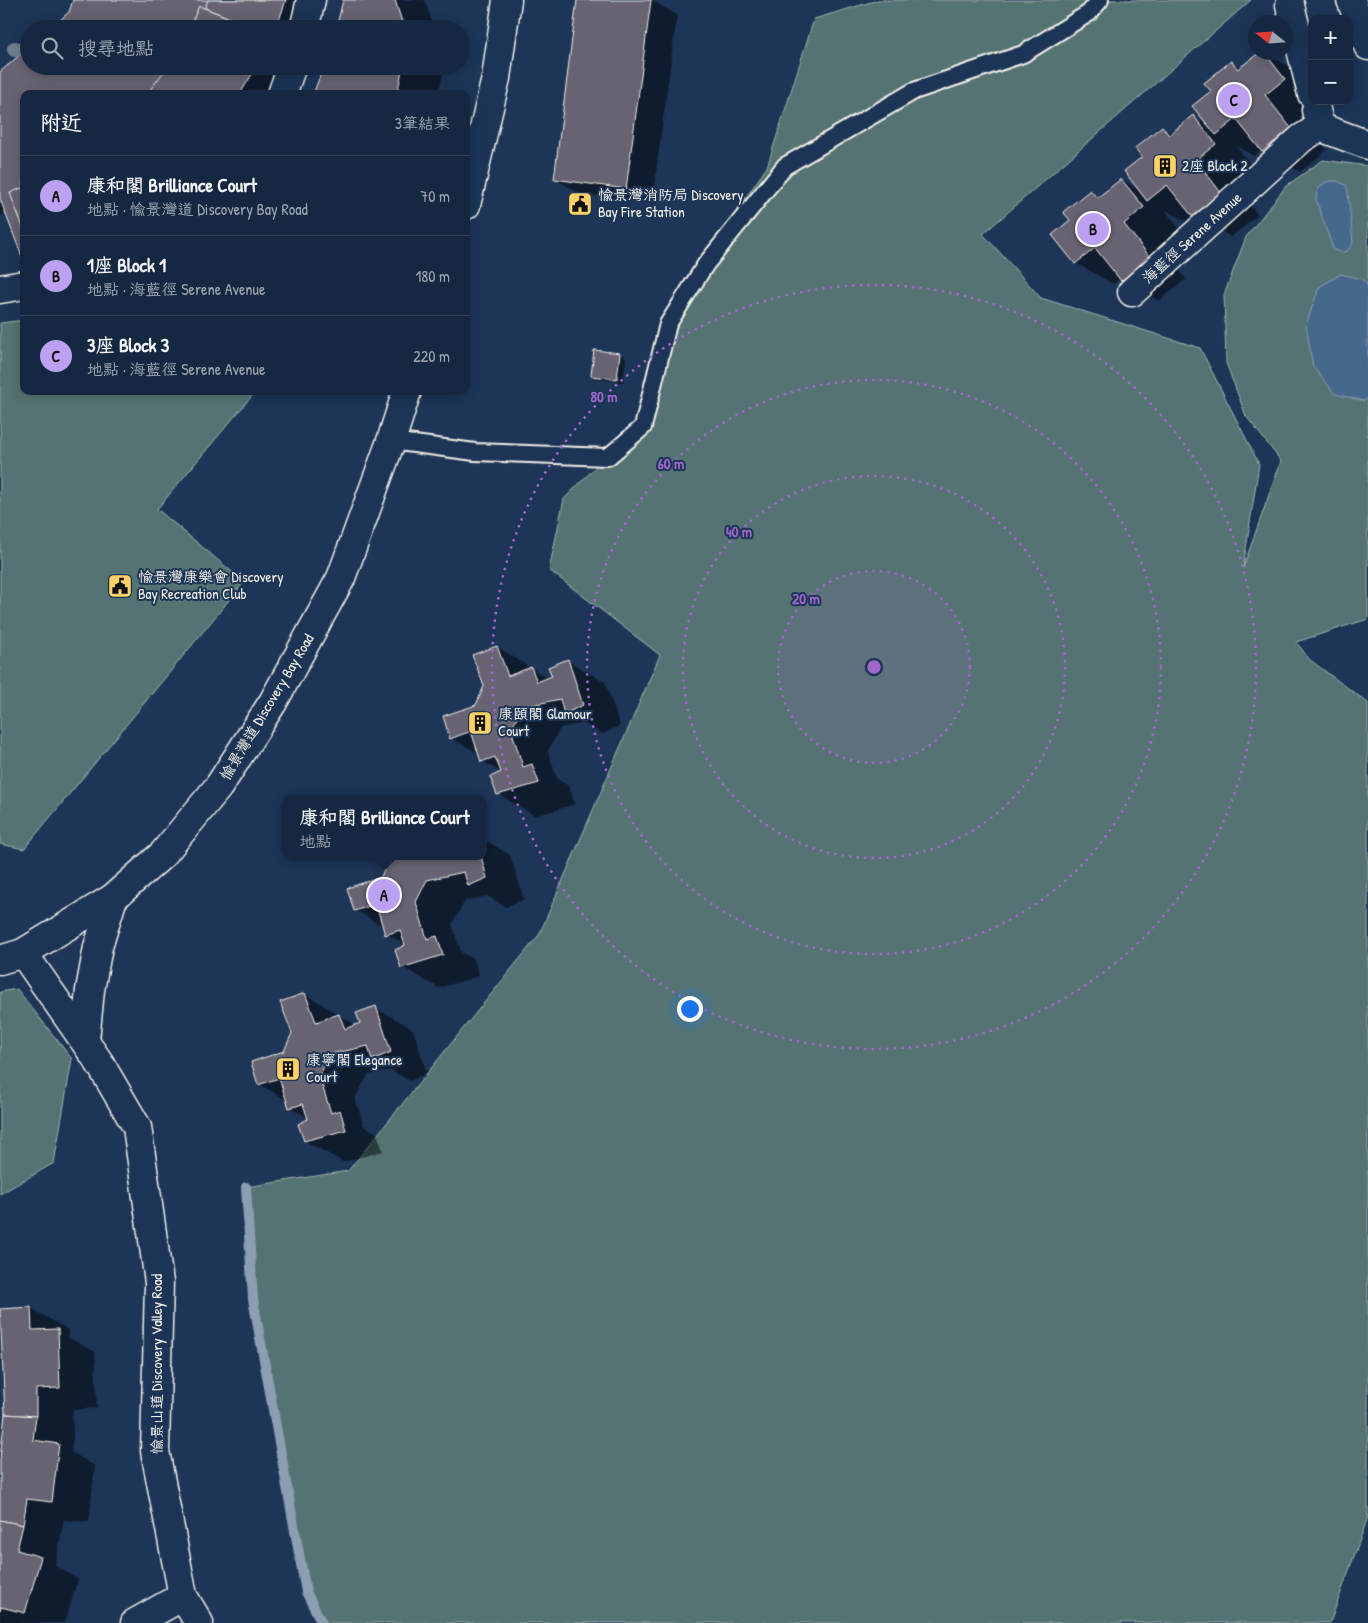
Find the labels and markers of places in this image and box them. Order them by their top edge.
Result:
pin: C [1218,81,1250,119]
building icon: 2座 Block 2 [1152,153,1178,179]
place label: 2座 Block 2 [1182,155,1248,176]
place label: 愉景灣消防局 Discovery Bay Fire Station [598,184,744,222]
public building icon: 愉景灣消防局 Discovery Bay Fire Station [567,191,593,217]
pin: B [1077,210,1109,248]
place label: 愉景灣康樂會 Discovery Bay Recreation Club [138,566,284,604]
public building icon: 愉景灣康樂會 Discovery Bay Recreation Club [107,573,133,599]
centre of rings [865,658,883,676]
place label: 康頤閣 Glamour Court [498,703,592,741]
building icon: 康頤閣 Glamour Court [467,710,493,736]
pin: A [368,876,400,914]
place label: 康寧閣 Elegance Court [306,1049,402,1087]
building icon: 康寧閣 Elegance Court [275,1056,301,1082]

